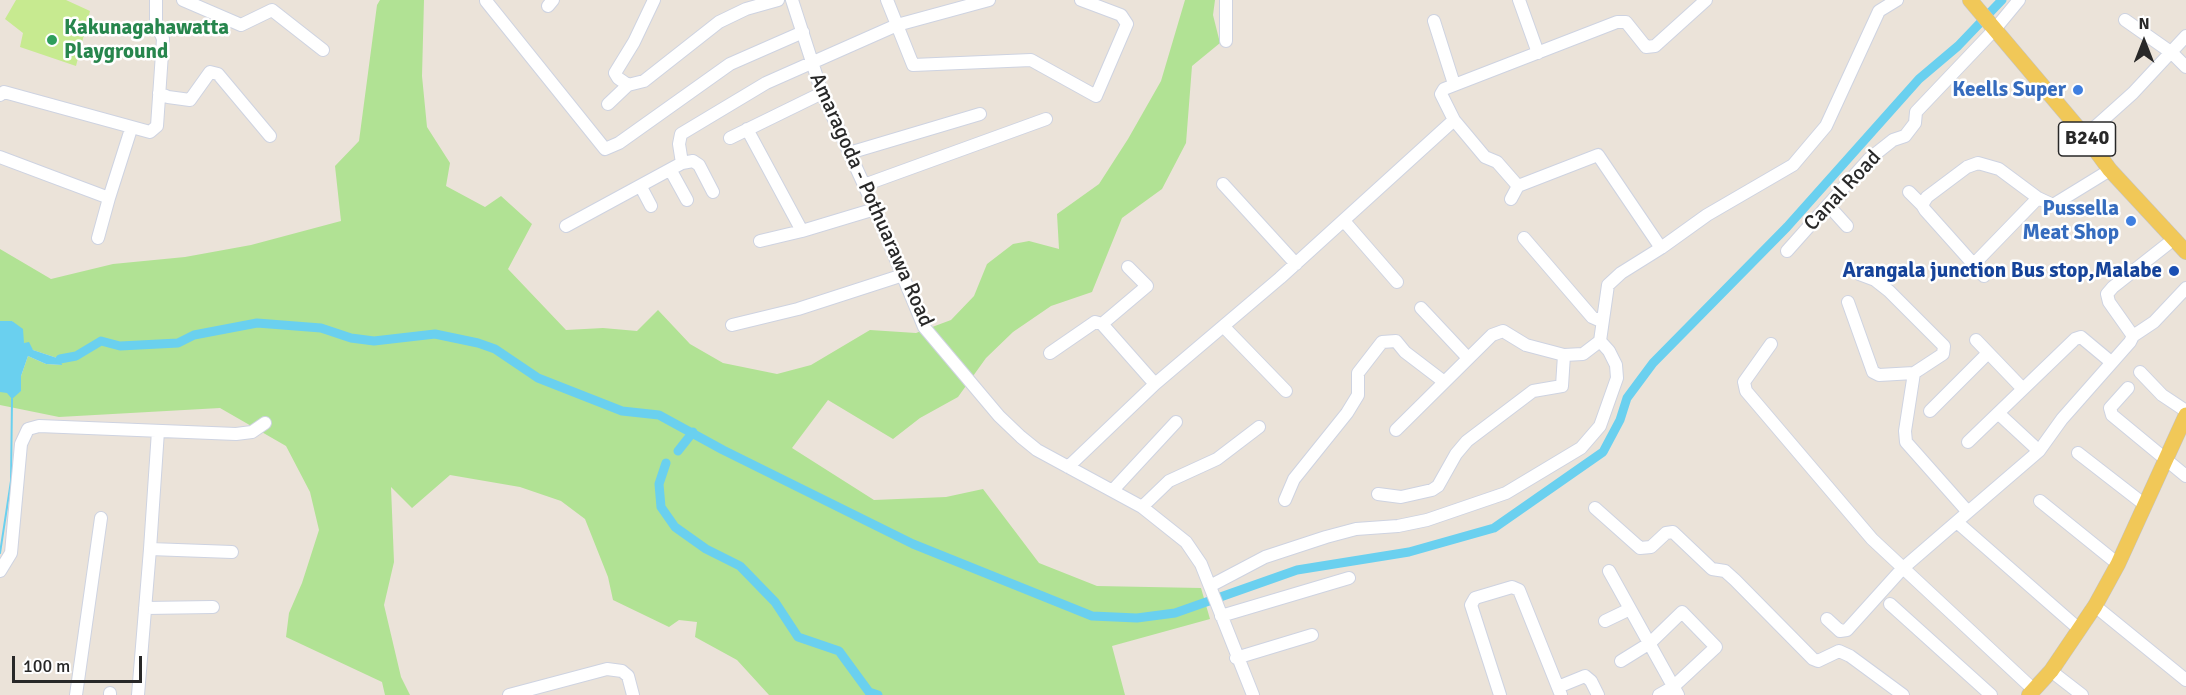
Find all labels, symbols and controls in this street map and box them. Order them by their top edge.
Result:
north arrow [2114,12,2174,72]
text: N [2138,14,2150,34]
place label: Kakunagahawatta Playground [64,15,229,65]
marker: Kakunagahawatta Playground [45,33,59,47]
street label: Amaragoda - Pothuarawa Road [804,69,938,331]
place label: Keells Super [1952,77,2066,103]
marker: Keells Super [2071,83,2085,97]
road number: B240 [2058,122,2116,156]
street label: Canal Road [1799,145,1887,237]
place label: Pussella Meat Shop [2023,196,2119,246]
marker: Pussella Meat Shop [2124,214,2138,228]
place label: Arangala junction Bus stop,Malabe [1842,258,2162,284]
marker: Arangala junction Bus stop,Malabe [2167,264,2181,278]
scale bar [15,644,146,682]
text: 100 m [23,655,70,677]

